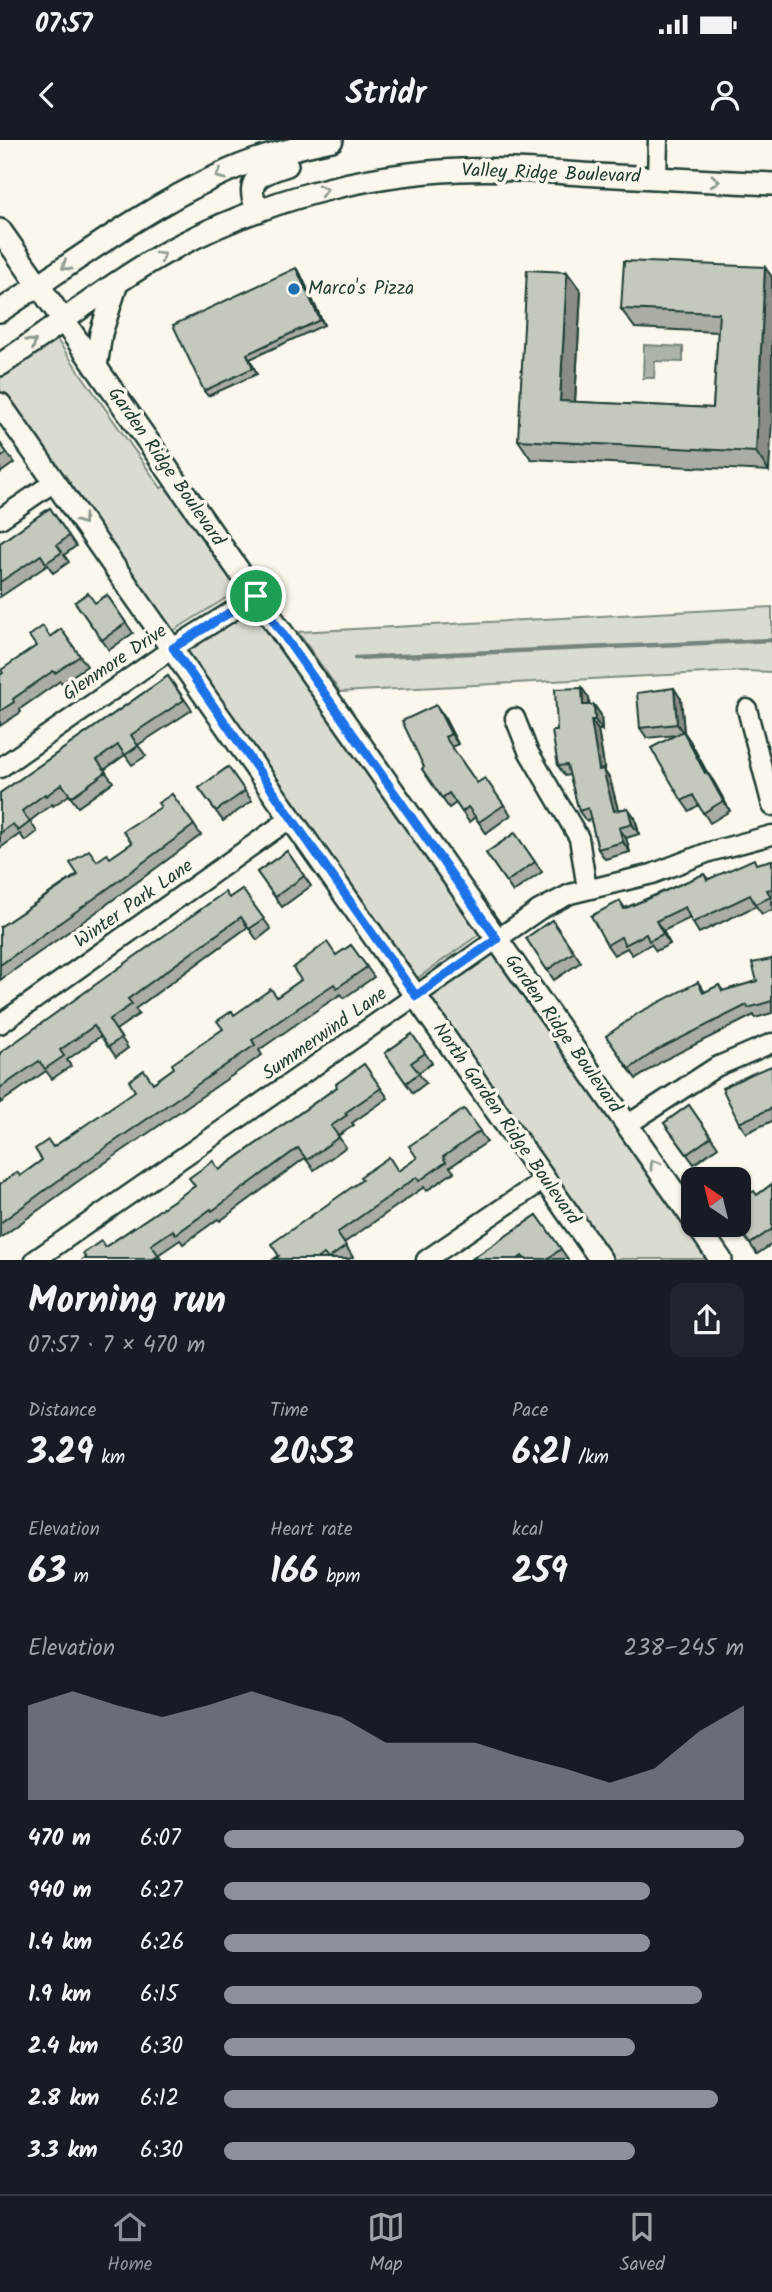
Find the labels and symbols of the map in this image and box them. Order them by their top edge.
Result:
street label: Valley Ridge Boulevard [461,156,642,192]
one-way arrow [215,167,227,181]
one-way arrow [710,174,721,189]
one-way arrow [317,184,329,198]
one-way arrow [153,251,166,264]
one-way arrow [61,258,74,270]
place label: Marco's Pizza [308,274,414,304]
marker: Marco's Pizza [286,281,302,297]
one-way arrow [24,339,37,351]
street label: Garden Ridge Boulevard [100,381,233,553]
one-way arrow [74,512,86,525]
pin [226,566,286,626]
street label: Glenmore Drive [57,617,174,709]
street label: Winter Park Lane [68,851,200,956]
street label: Garden Ridge Boulevard [497,948,630,1120]
street label: Summerwind Lane [256,979,394,1088]
street label: North Garden Ridge Boulevard [424,1016,588,1232]
one-way arrow [649,1158,662,1171]
north arrow [681,1167,751,1237]

